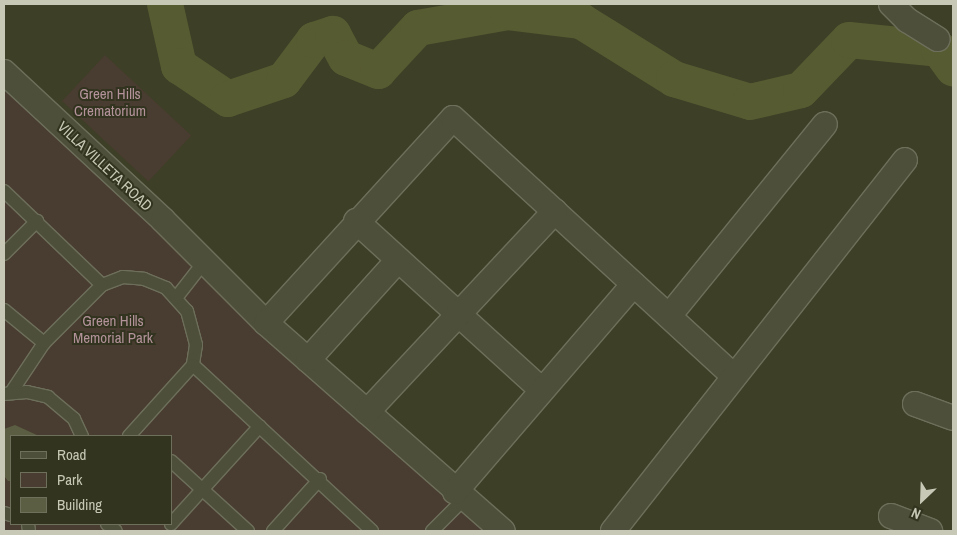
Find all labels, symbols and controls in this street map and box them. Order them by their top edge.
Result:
park label: Green Hills Crematorium [74,84,146,119]
street label: VILLA VILLETA ROAD [53,117,157,215]
park label: Green Hills Memorial Park [73,311,153,346]
legend [10,435,172,525]
text: Road [57,444,86,465]
text: Park [57,469,82,490]
north arrow [897,475,947,525]
text: Building [57,494,102,515]
text: N [908,504,923,524]

